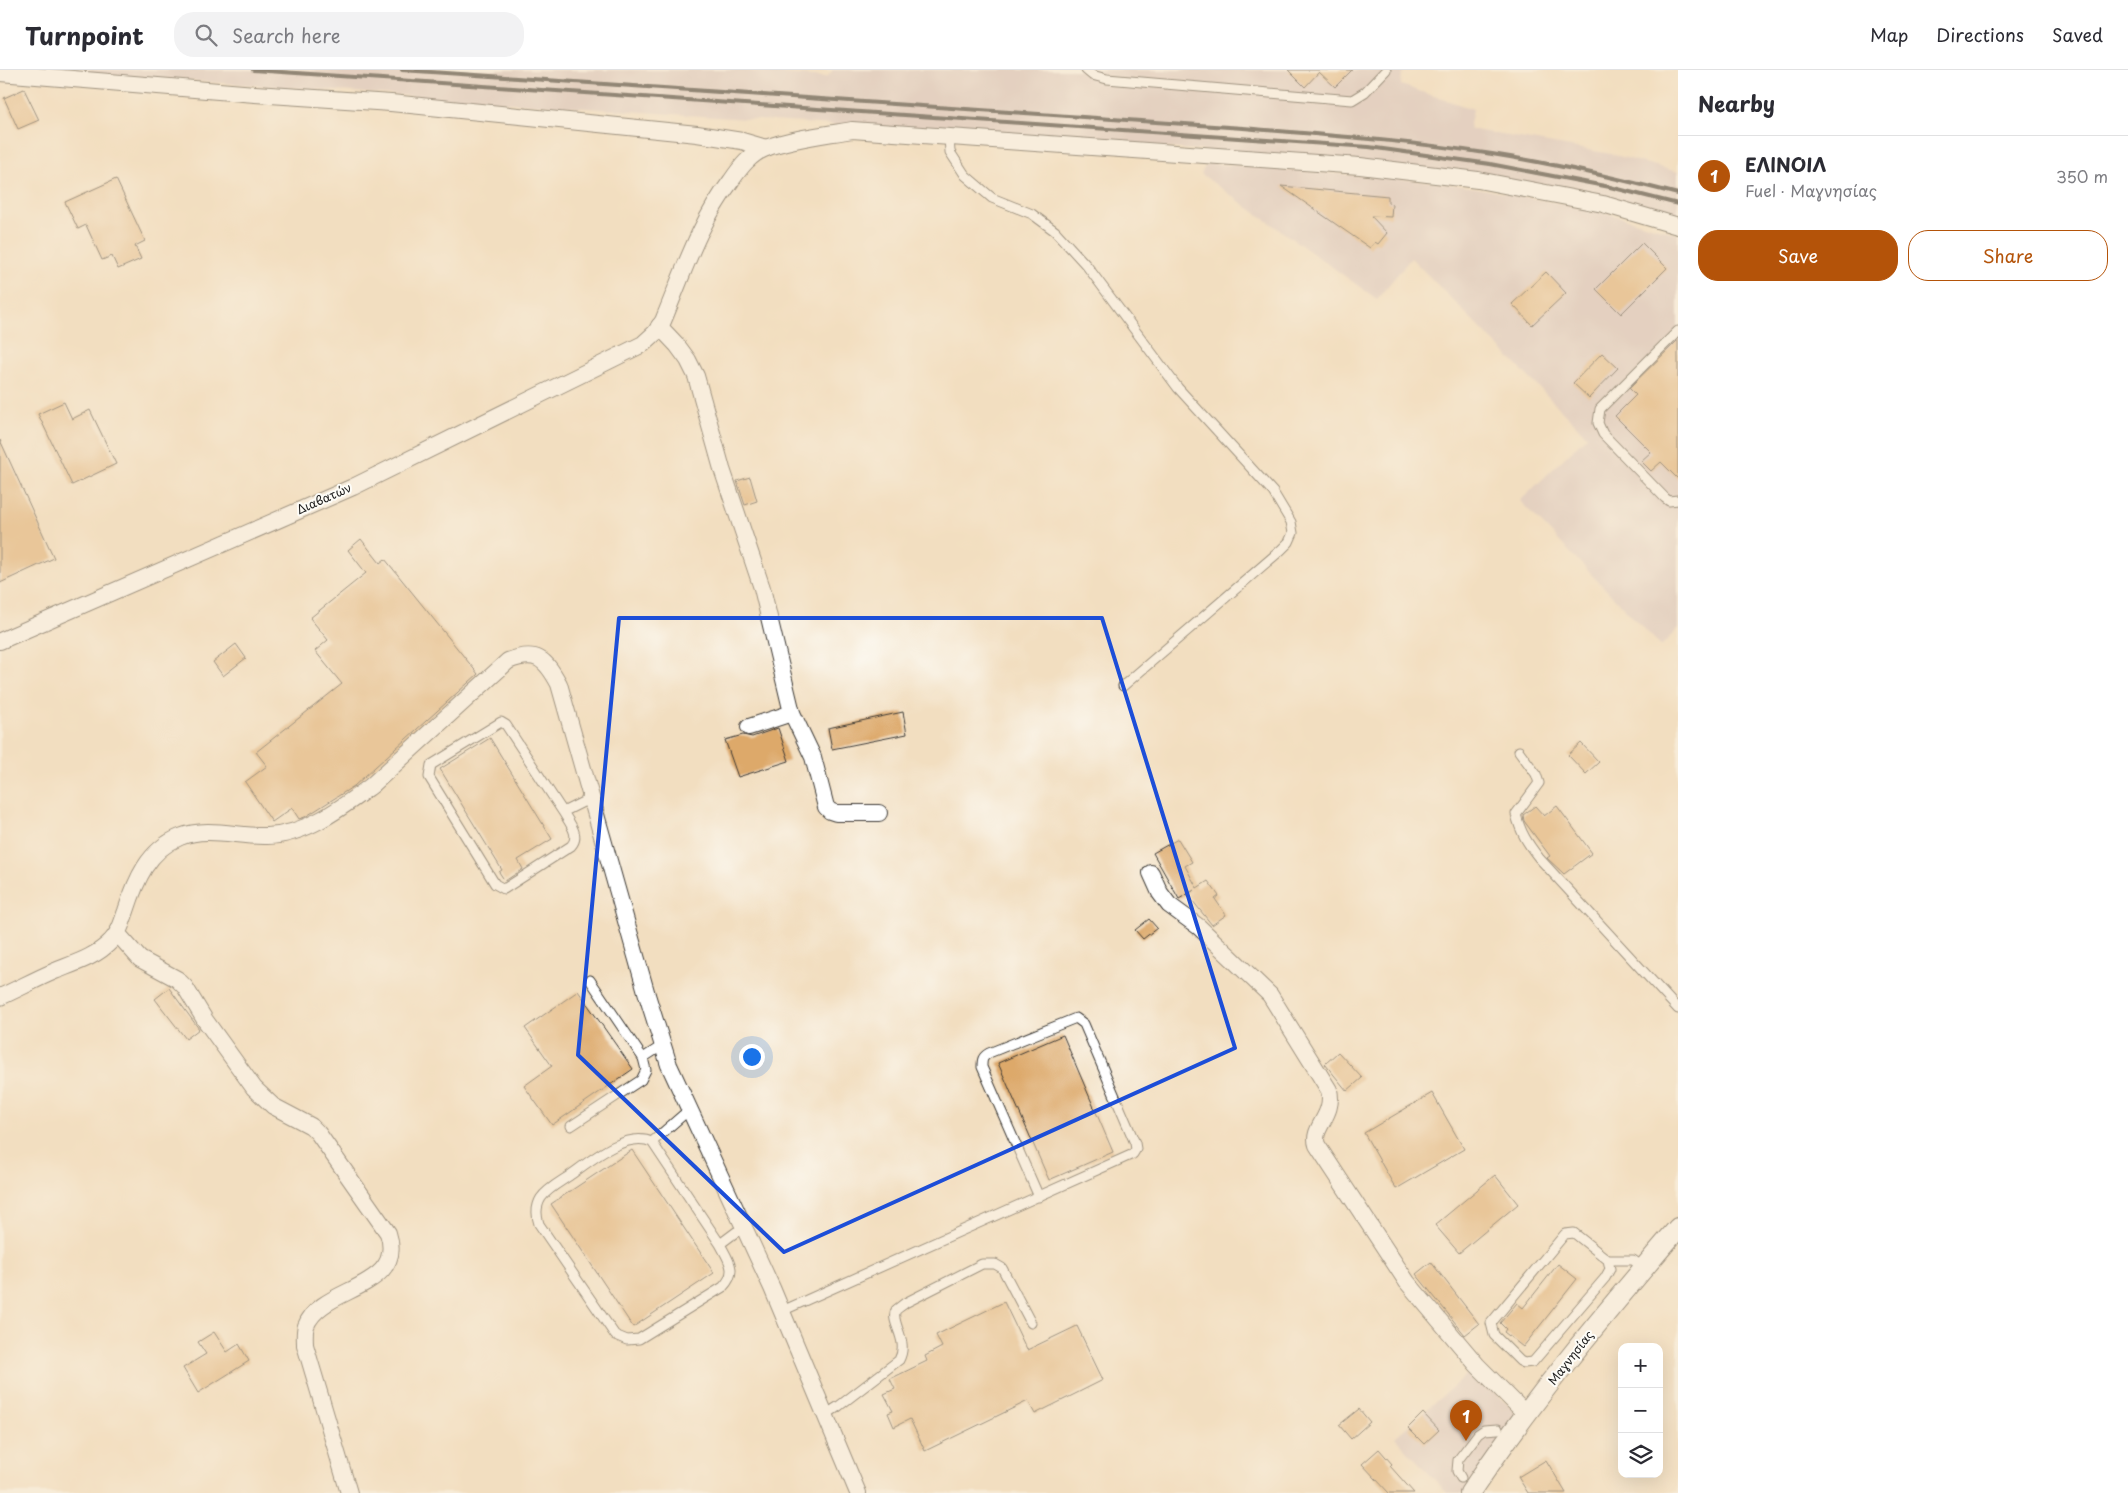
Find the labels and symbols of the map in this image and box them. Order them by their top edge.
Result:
street label: Διαβατών [293,478,354,518]
your location [739,1044,765,1070]
street label: Μαγνησίας [1543,1326,1597,1389]
pin: 1 [1450,1400,1482,1441]

